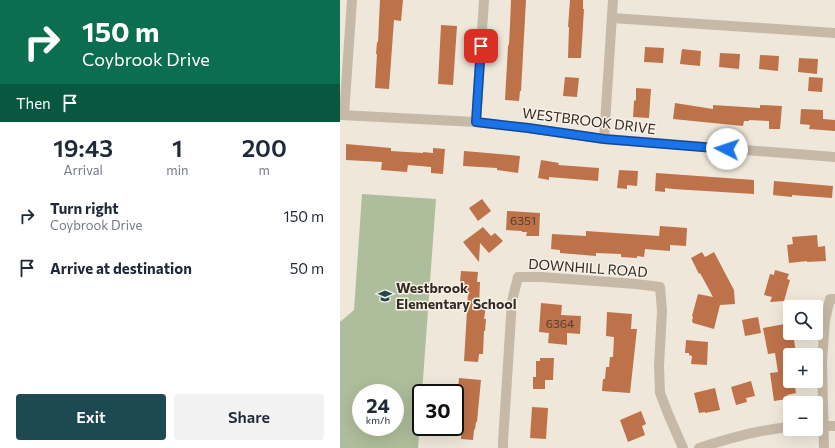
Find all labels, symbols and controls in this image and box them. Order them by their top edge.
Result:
text: 150 m [82,14,159,48]
icon: right [16,16,68,68]
pin [464,29,498,63]
icon: arrive [470,35,492,57]
text: Coybrook Drive [82,48,210,70]
icon: arrive [59,92,81,114]
text: Then [16,94,51,112]
street label: WESTBROOK DRIVE [521,104,657,137]
position arrow [706,128,748,170]
text: 19:43 [53,133,113,162]
text: 1 [172,133,183,162]
text: 200 [242,133,287,162]
text: Arrival [64,162,103,178]
text: min [166,162,189,178]
text: m [259,162,270,178]
text: Turn right [50,199,119,217]
icon: right [16,205,38,227]
text: 150 m [283,207,324,225]
house number: 6351 [510,213,536,227]
text: Coybrook Drive [50,217,142,233]
street label: DOWNHILL ROAD [528,255,648,280]
icon: arrive [16,257,38,279]
text: Arrive at destination [50,259,192,277]
text: 50 m [290,259,324,277]
place label: Westbrook Elementary School [396,279,516,312]
school or university icon: Westbrook Elementary School [377,288,393,304]
map controls [783,300,823,436]
button: search [783,300,823,340]
house number: 6364 [546,316,574,330]
button: + [783,348,823,388]
speed limit sign: 30 [412,384,464,436]
text: 24 [366,393,390,417]
button: Exit [16,394,166,440]
button: Share [174,394,324,440]
button: − [783,396,823,436]
text: km/h [366,414,390,426]

